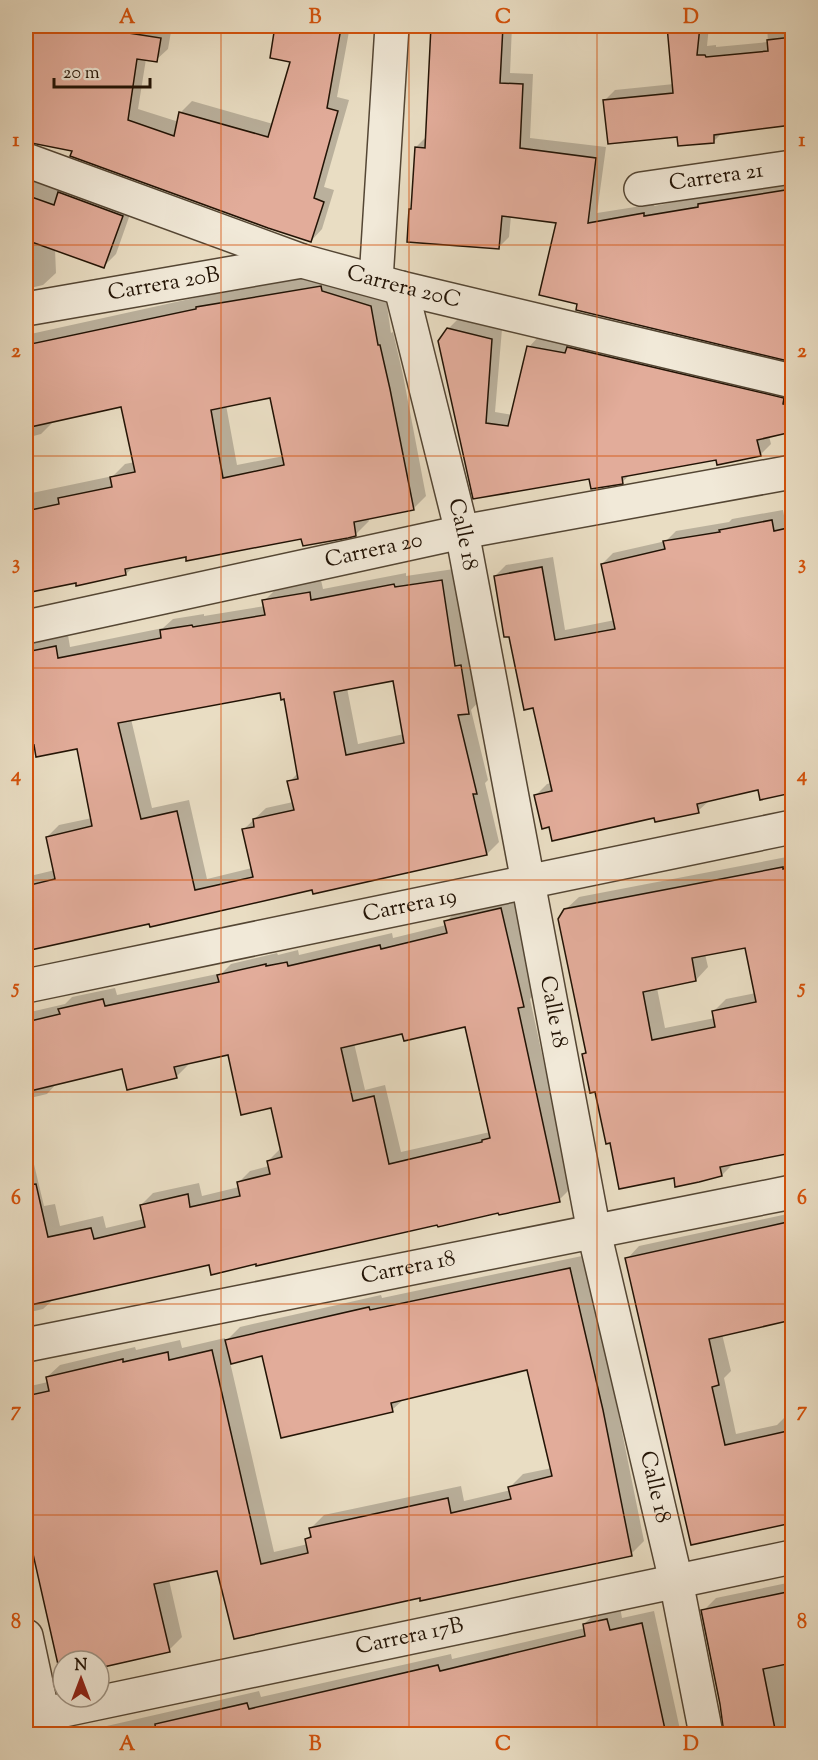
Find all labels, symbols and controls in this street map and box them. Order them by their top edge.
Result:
text: A [119,4,136,33]
text: B [309,4,322,33]
text: C [495,4,511,33]
text: D [683,4,699,33]
scale bar [54,51,150,89]
text: 20 m [63,61,100,87]
text: 1 [13,127,20,156]
text: 1 [799,127,806,156]
street label: Carrera 21 [667,155,766,201]
street label: Carrera 20C [343,258,464,318]
street label: Carrera 20B [106,260,222,310]
text: 2 [11,338,21,367]
text: 2 [797,338,807,367]
street label: Calle 18 [438,495,485,573]
street label: Carrera 20 [322,525,426,577]
text: 3 [12,550,20,579]
text: 3 [798,550,806,579]
text: 4 [10,762,21,791]
text: 4 [796,762,807,791]
street label: Carrera 19 [360,881,460,932]
street label: Calle 18 [530,973,575,1051]
text: 5 [11,974,20,1003]
text: 5 [797,974,806,1003]
text: 6 [11,1185,21,1214]
text: 6 [797,1185,807,1214]
street label: Carrera 18 [358,1244,458,1294]
text: 7 [11,1397,22,1426]
text: 7 [797,1397,808,1426]
street label: Calle 18 [630,1448,678,1526]
text: 8 [11,1609,21,1638]
text: 8 [797,1609,807,1638]
street label: Carrera 17B [353,1610,467,1664]
north arrow [51,1649,111,1709]
text: N [75,1655,88,1678]
text: A [119,1731,136,1760]
text: B [309,1731,322,1760]
text: C [495,1731,511,1760]
text: D [683,1731,699,1760]

